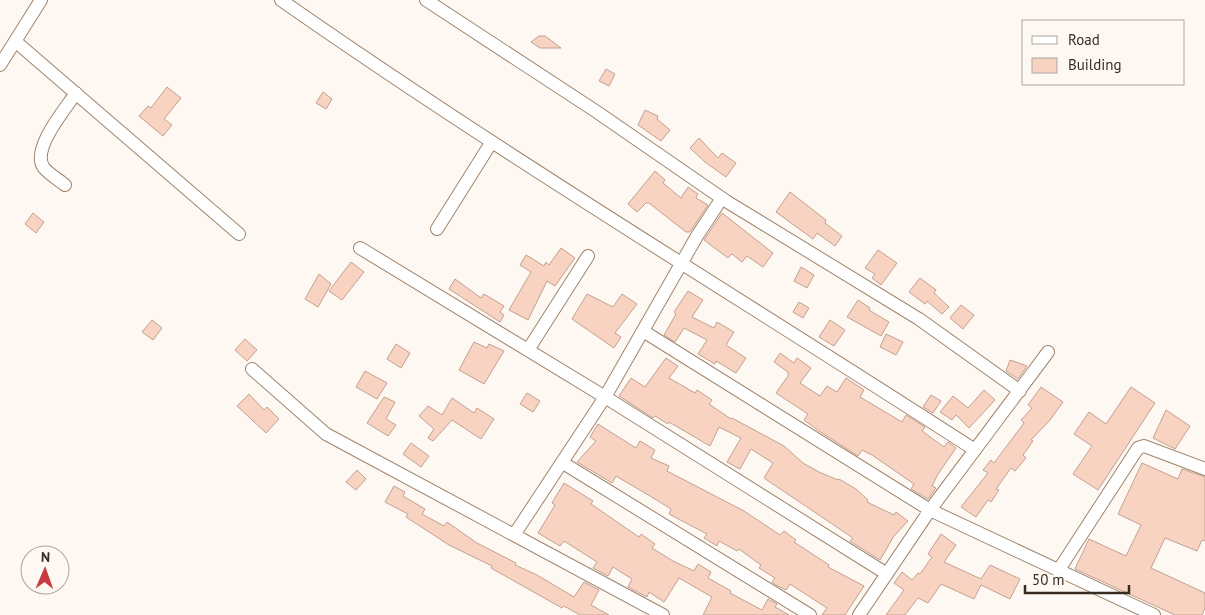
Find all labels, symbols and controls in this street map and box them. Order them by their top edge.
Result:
legend [1022,20,1185,85]
text: Road [1068,30,1100,49]
text: Building [1068,55,1122,74]
north arrow [20,545,70,595]
text: N [41,548,50,566]
scale bar [1025,562,1129,594]
text: 50 m [1032,570,1065,589]

